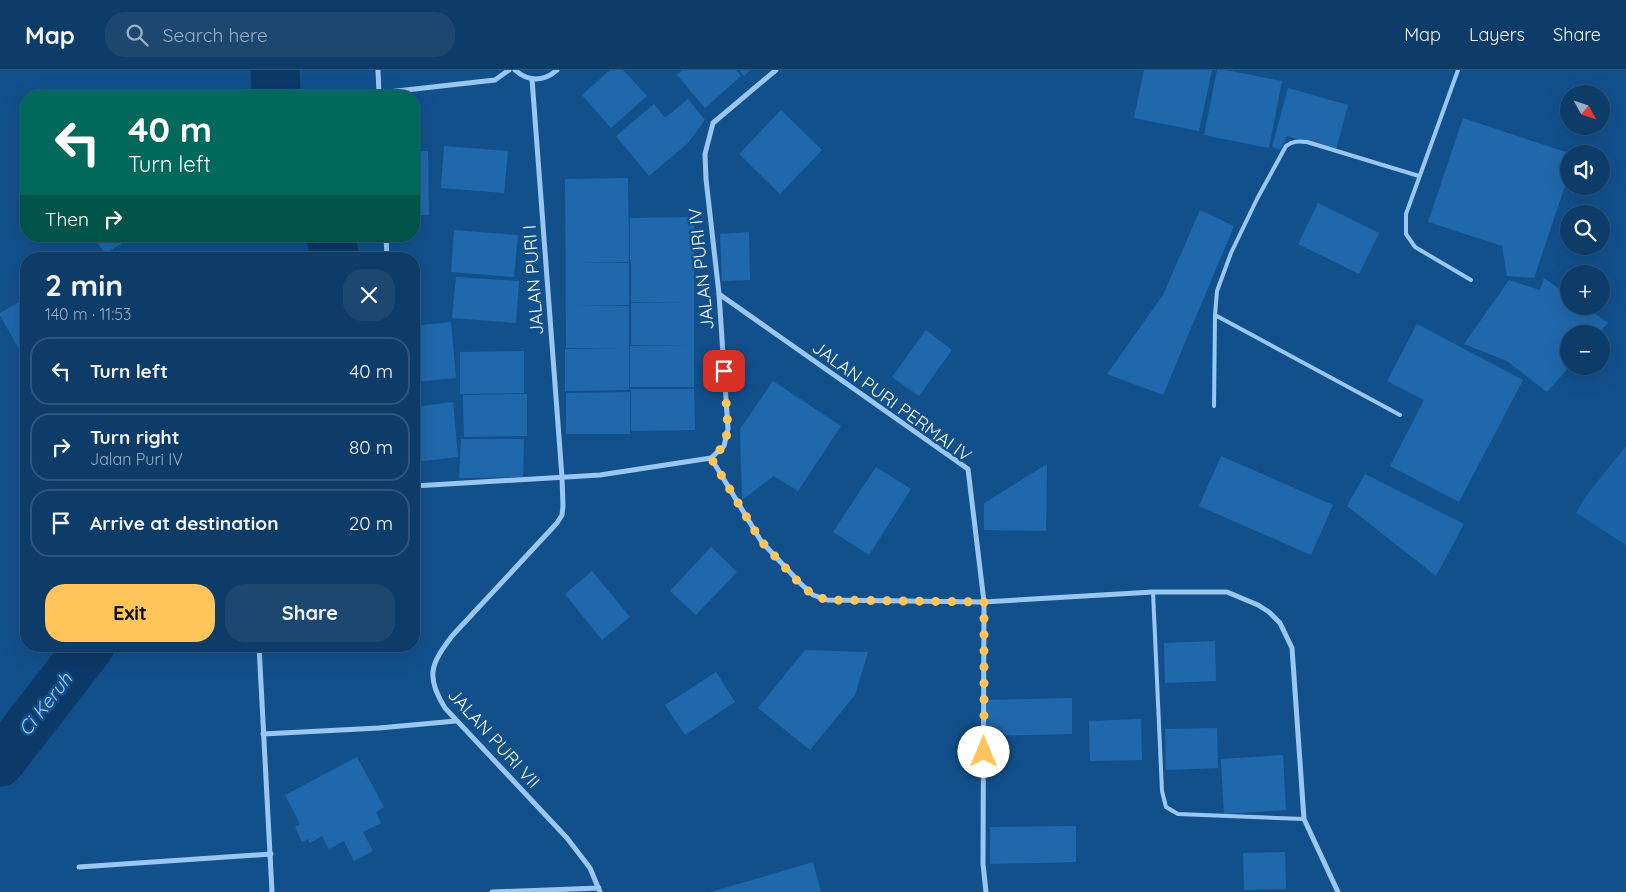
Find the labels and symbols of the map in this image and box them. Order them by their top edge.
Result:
north arrow [1560,85,1610,135]
street label: JALAN PURI IV [683,207,719,331]
street label: JALAN PURI I [518,224,548,336]
street label: JALAN PURI PERMAI IV [808,335,976,467]
pin [703,350,745,392]
water label: Ci Keruh [13,667,78,740]
street label: JALAN PURI VII [443,683,545,793]
position arrow [957,725,1009,777]

